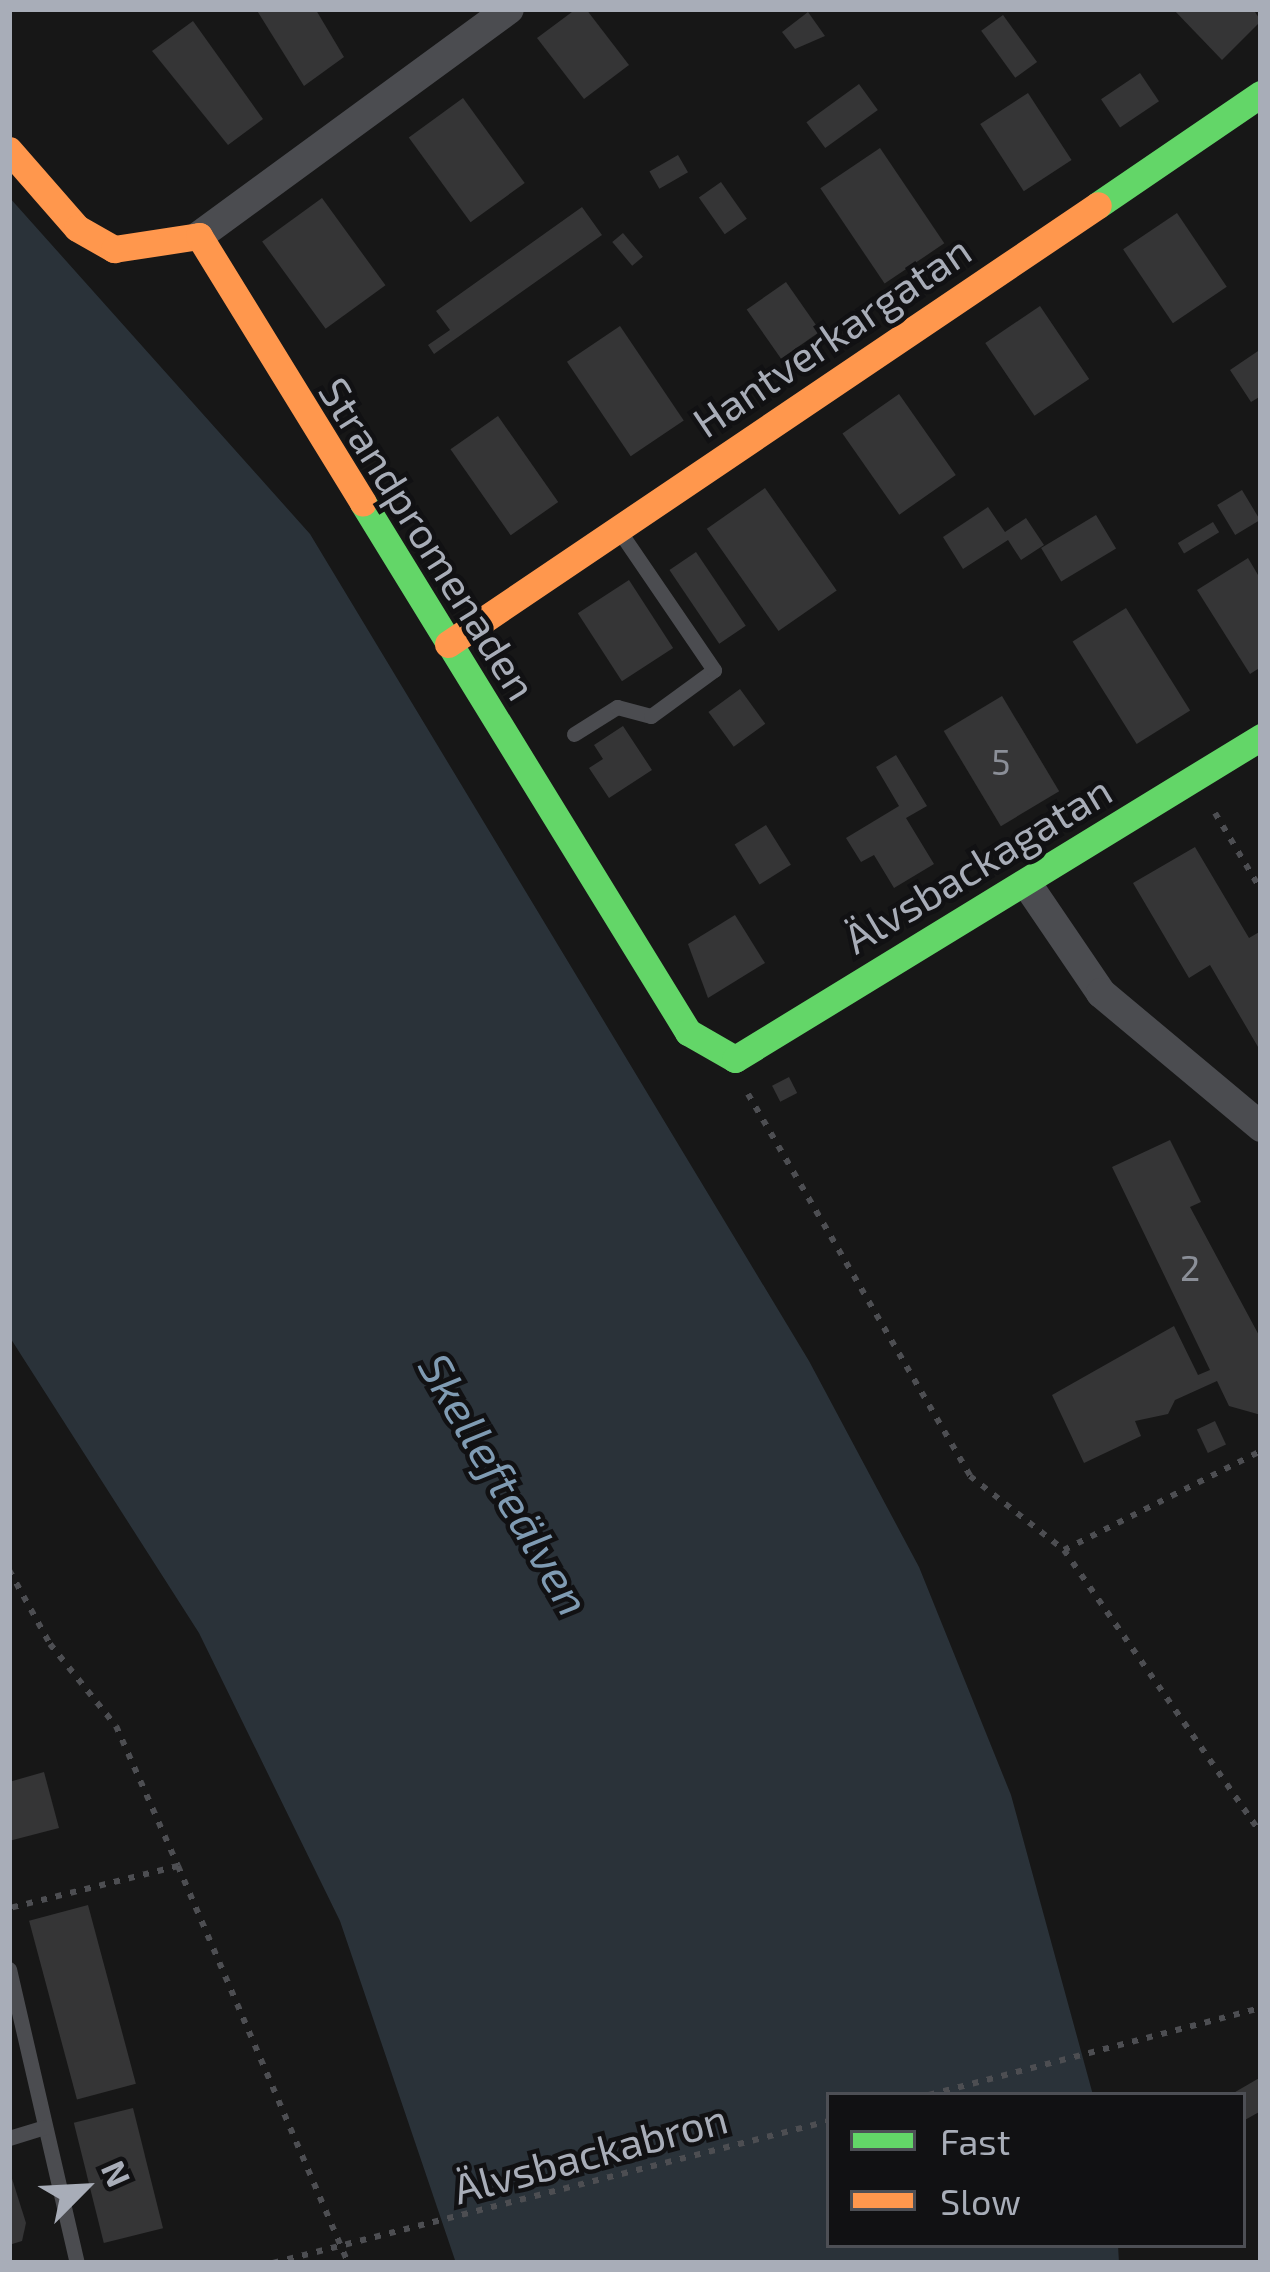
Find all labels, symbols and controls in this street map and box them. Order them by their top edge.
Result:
street label: Hantverkargatan [683,224,979,446]
street label: Strandpromenaden [310,368,548,708]
house number: 5 [991,739,1011,783]
street label: Älvsbackagatan [834,763,1120,963]
house number: 2 [1180,1245,1200,1289]
water label: Skellefteälven [408,1343,602,1625]
street label: Älvsbackabron [447,2091,733,2213]
legend [826,2092,1246,2248]
text: Fast [940,2119,1010,2162]
north arrow [24,2128,144,2248]
text: N [94,2154,140,2192]
text: Slow [940,2179,1021,2222]

